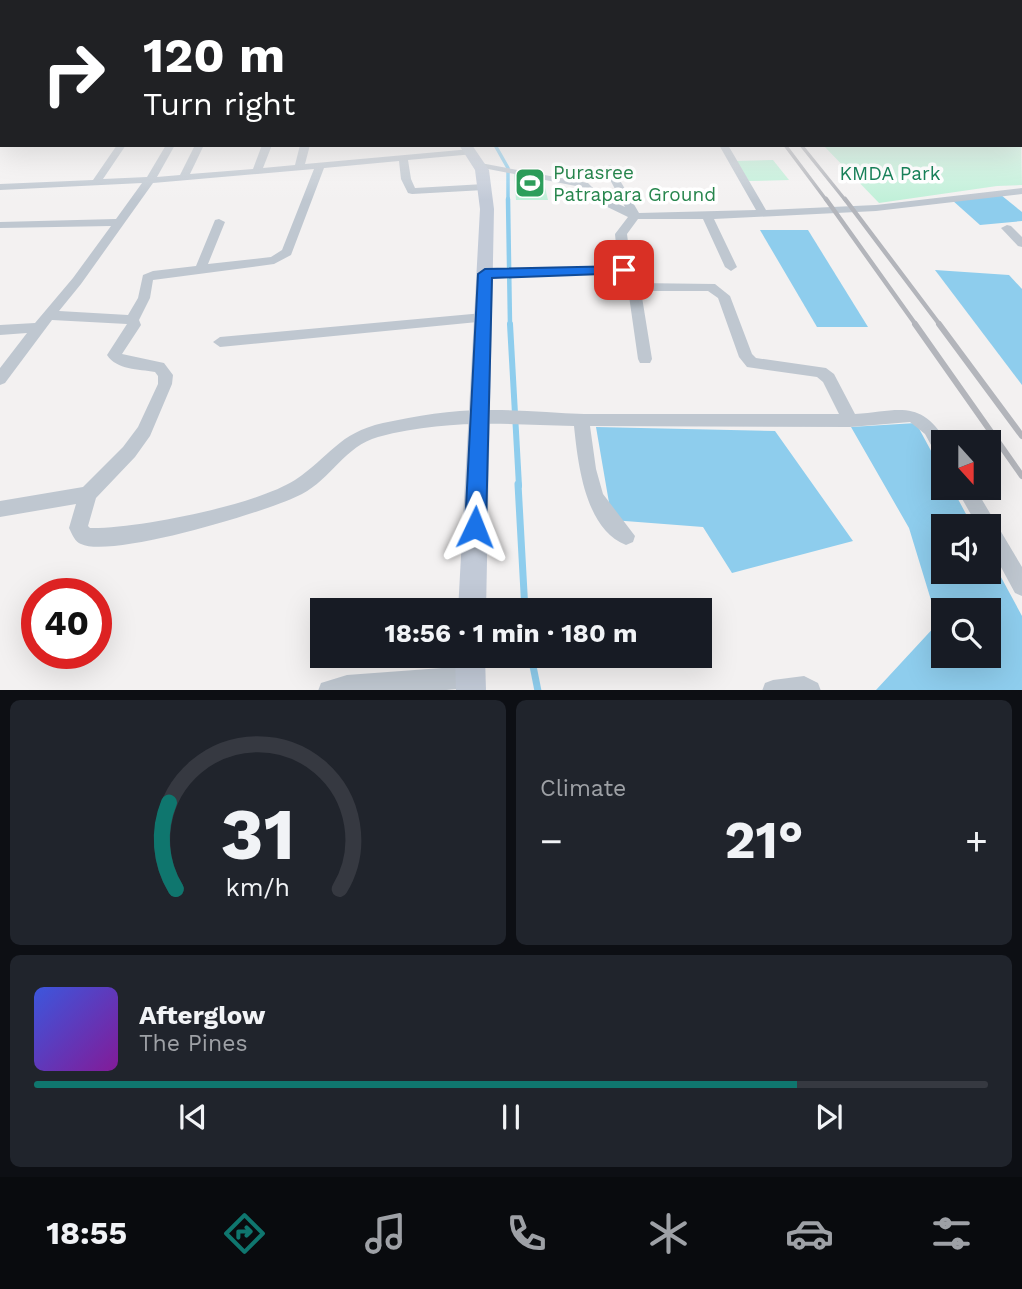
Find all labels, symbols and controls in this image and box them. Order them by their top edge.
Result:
text: 120 m [143,26,285,84]
icon: right [28,28,119,119]
text: Turn right [143,85,295,123]
place label: Purasree Patrapara Ground [553,161,716,206]
park label: KMDA Park [839,162,941,185]
sports icon: Purasree Patrapara Ground [513,166,547,200]
pin [594,240,654,300]
icon: arrive [605,251,643,289]
north arrow [931,430,1001,500]
map controls [931,430,1001,668]
position arrow [438,490,512,564]
button: sound [931,514,1001,584]
speed limit sign: 40 [21,578,112,669]
button: search [931,598,1001,668]
text: 18:56 · 1 min · 180 m [384,618,638,648]
text: Climate [540,775,626,802]
text: 31 [221,791,295,877]
text: 21° [724,810,804,871]
text: − [540,819,563,863]
text: + [965,819,988,863]
text: km/h [226,872,290,901]
text: Afterglow [139,1000,265,1030]
text: The Pines [139,1030,248,1057]
icon: previous [174,1098,212,1136]
icon: pause [492,1098,530,1136]
icon: next [810,1098,848,1136]
icon: directions [220,1209,269,1258]
icon: music [361,1209,410,1258]
icon: phone [502,1209,551,1258]
icon: climate [644,1209,693,1258]
icon: car [785,1209,834,1258]
icon: filters [927,1209,976,1258]
text: 18:55 [46,1214,127,1252]

